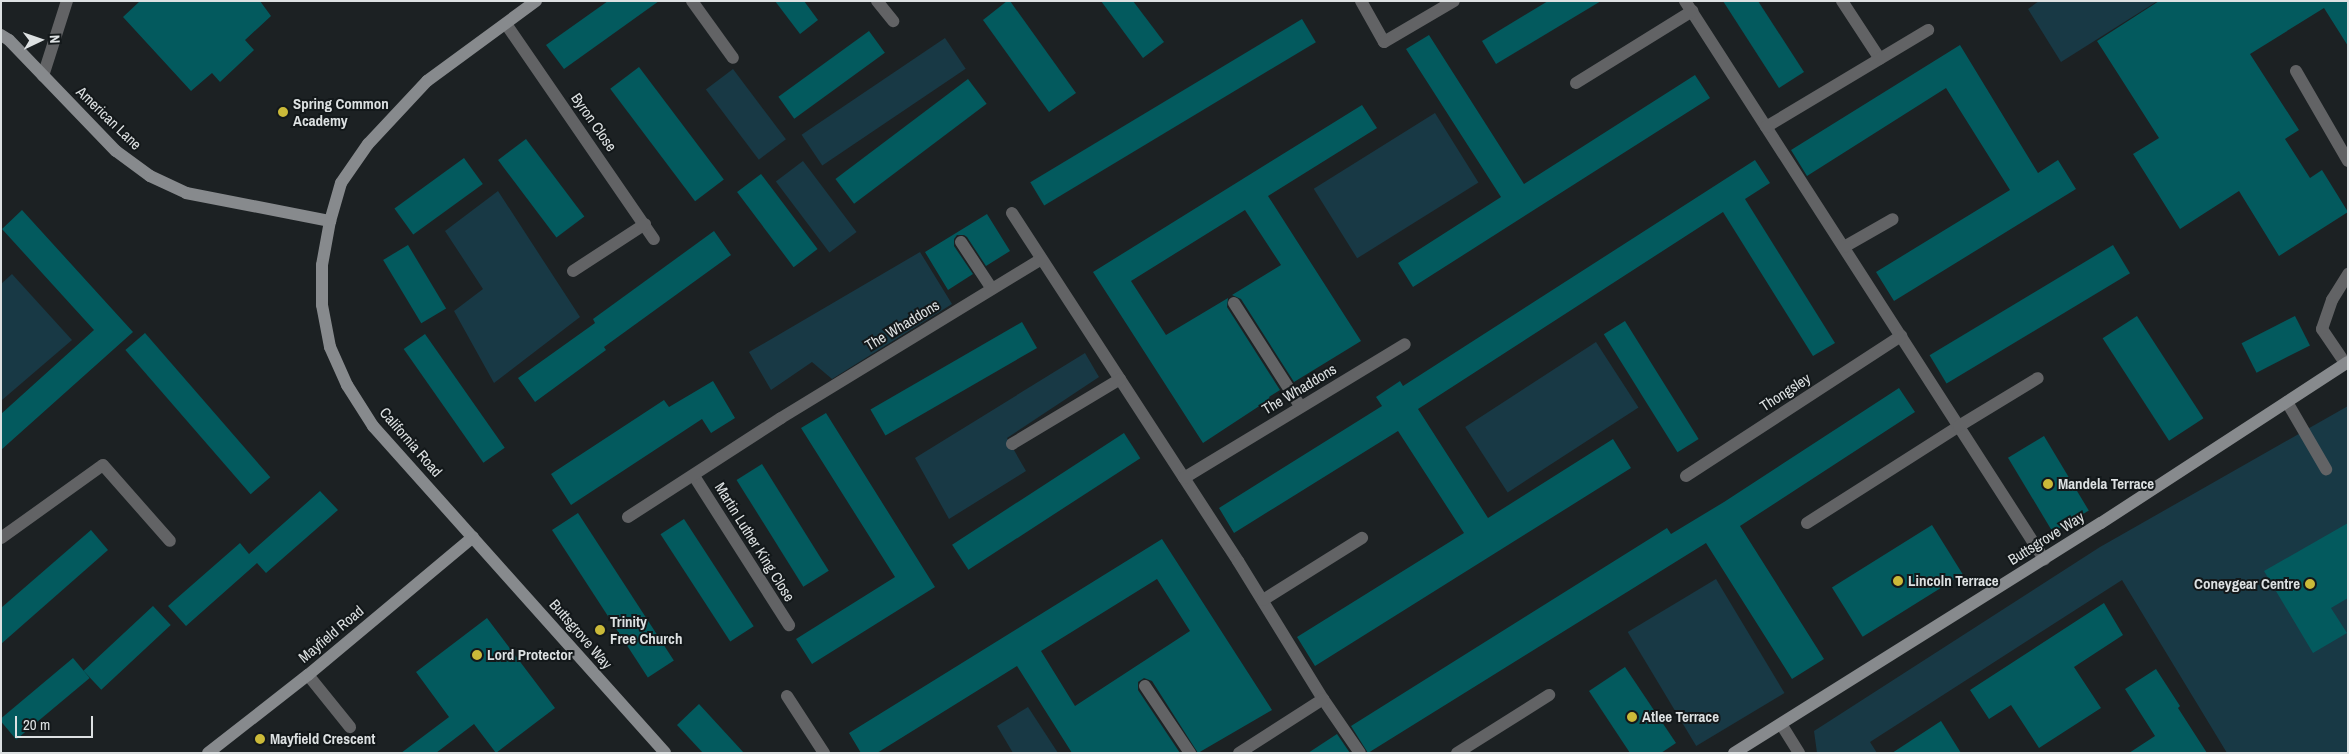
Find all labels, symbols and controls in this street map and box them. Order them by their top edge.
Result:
north arrow [15,15,65,65]
text: N [46,35,64,44]
street label: American Lane [73,83,145,153]
street label: Byron Close [567,89,621,155]
place label: Spring Common Academy [293,94,389,129]
marker: Spring Common Academy [277,106,289,118]
street label: The Whaddons [862,296,942,354]
street label: The Whaddons [1259,360,1339,418]
street label: Thongsley [1756,369,1814,415]
street label: California Road [376,404,446,480]
place label: Mandela Terrace [2058,475,2154,493]
marker: Mandela Terrace [2042,478,2054,490]
street label: Martin Luther King Close [711,479,799,605]
street label: Buttsgrove Way [2005,507,2087,569]
place label: Lincoln Terrace [1908,572,1999,590]
marker: Lincoln Terrace [1892,575,1904,587]
place label: Coneygear Centre [2194,575,2300,593]
marker: Coneygear Centre [2304,578,2316,590]
street label: Buttsgrove Way [546,596,616,672]
street label: Mayfield Road [295,602,367,666]
place label: Trinity Free Church [610,612,682,647]
marker: Trinity Free Church [594,624,606,636]
place label: Lord Protector [487,646,572,664]
marker: Lord Protector [471,649,483,661]
scale bar [18,706,95,738]
place label: Atlee Terrace [1642,708,1719,726]
marker: Atlee Terrace [1626,711,1638,723]
text: 20 m [23,714,50,735]
place label: Mayfield Crescent [270,730,375,748]
marker: Mayfield Crescent [254,733,266,745]

